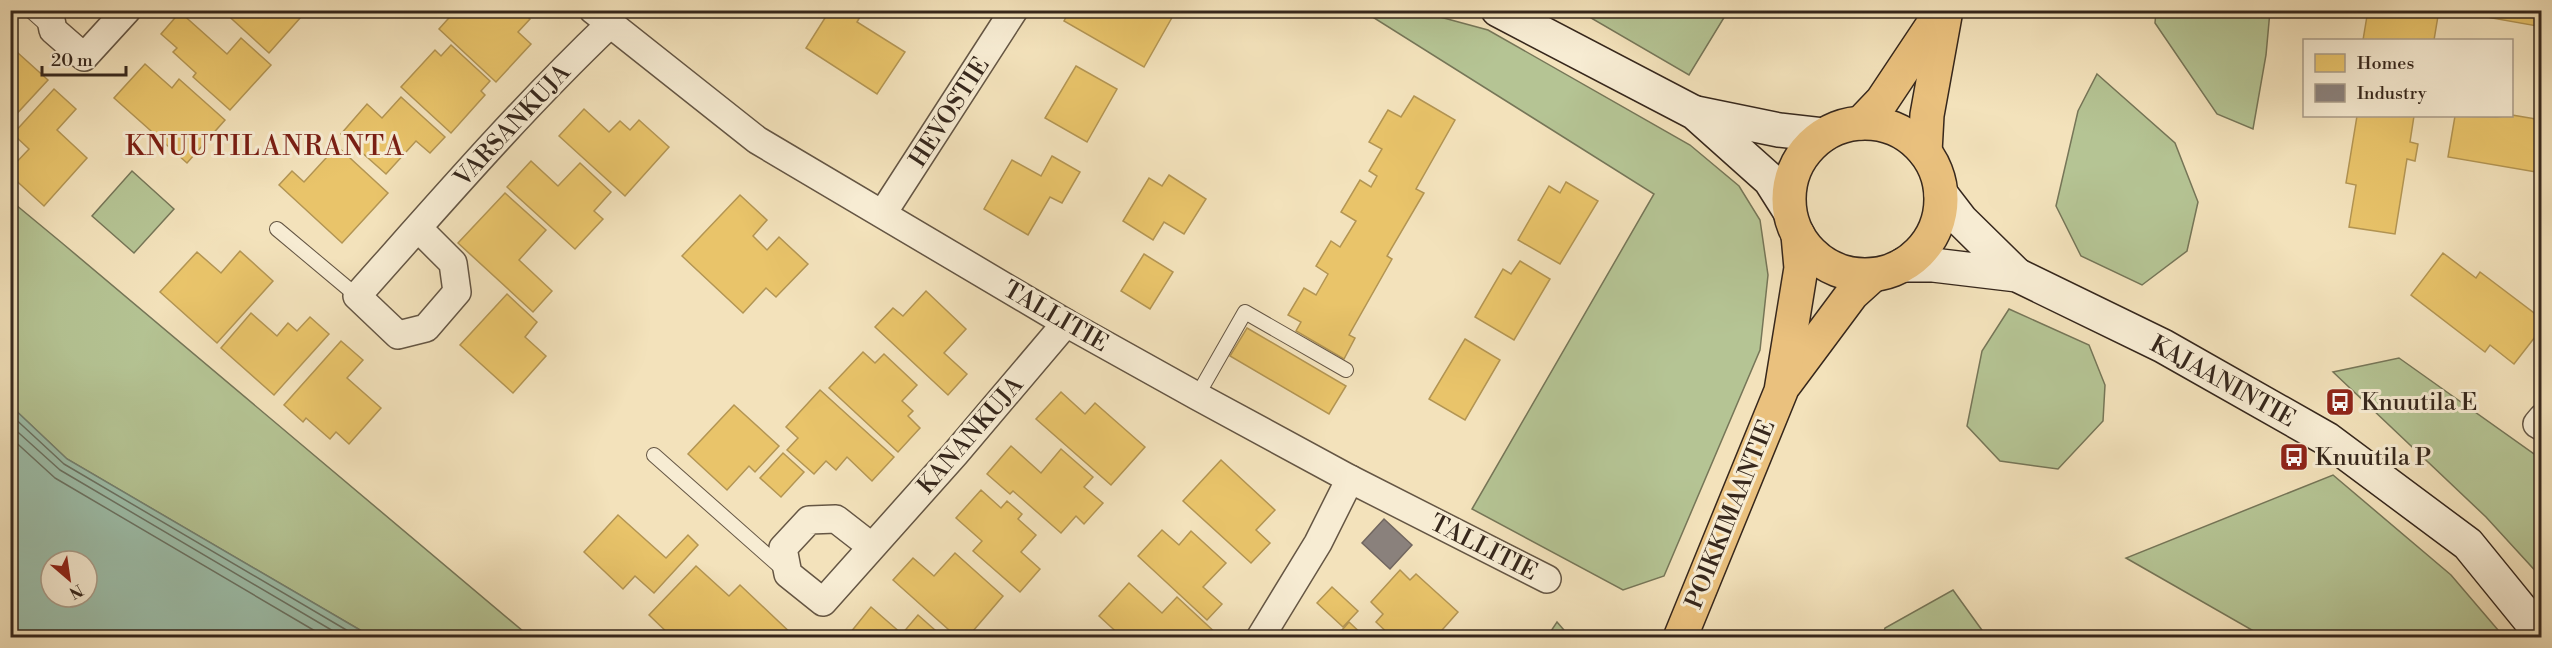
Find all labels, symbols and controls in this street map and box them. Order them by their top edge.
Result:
scale bar [42,39,126,77]
legend [2303,39,2513,117]
text: 20 m [51,49,93,72]
street label: HEVOSTIE [903,52,996,173]
text: Homes [2357,52,2414,75]
street label: VARSANKUJA [448,58,577,194]
text: Industry [2357,82,2427,105]
district label: KNUUTILANRANTA [125,130,405,164]
street label: TALLITIE [998,275,1113,359]
street label: KAJAANINTIE [2145,330,2300,434]
street label: KANANKUJA [911,370,1030,501]
bus stop icon: Knuutila E [2324,386,2356,418]
place label: Knuutila E [2361,388,2477,418]
street label: POIKKIMAANTIE [1679,416,1782,613]
bus stop icon: Knuutila P [2278,441,2310,473]
place label: Knuutila P [2315,443,2431,473]
street label: TALLITIE [1425,508,1542,588]
north arrow [39,549,99,609]
text: N [65,579,86,603]

